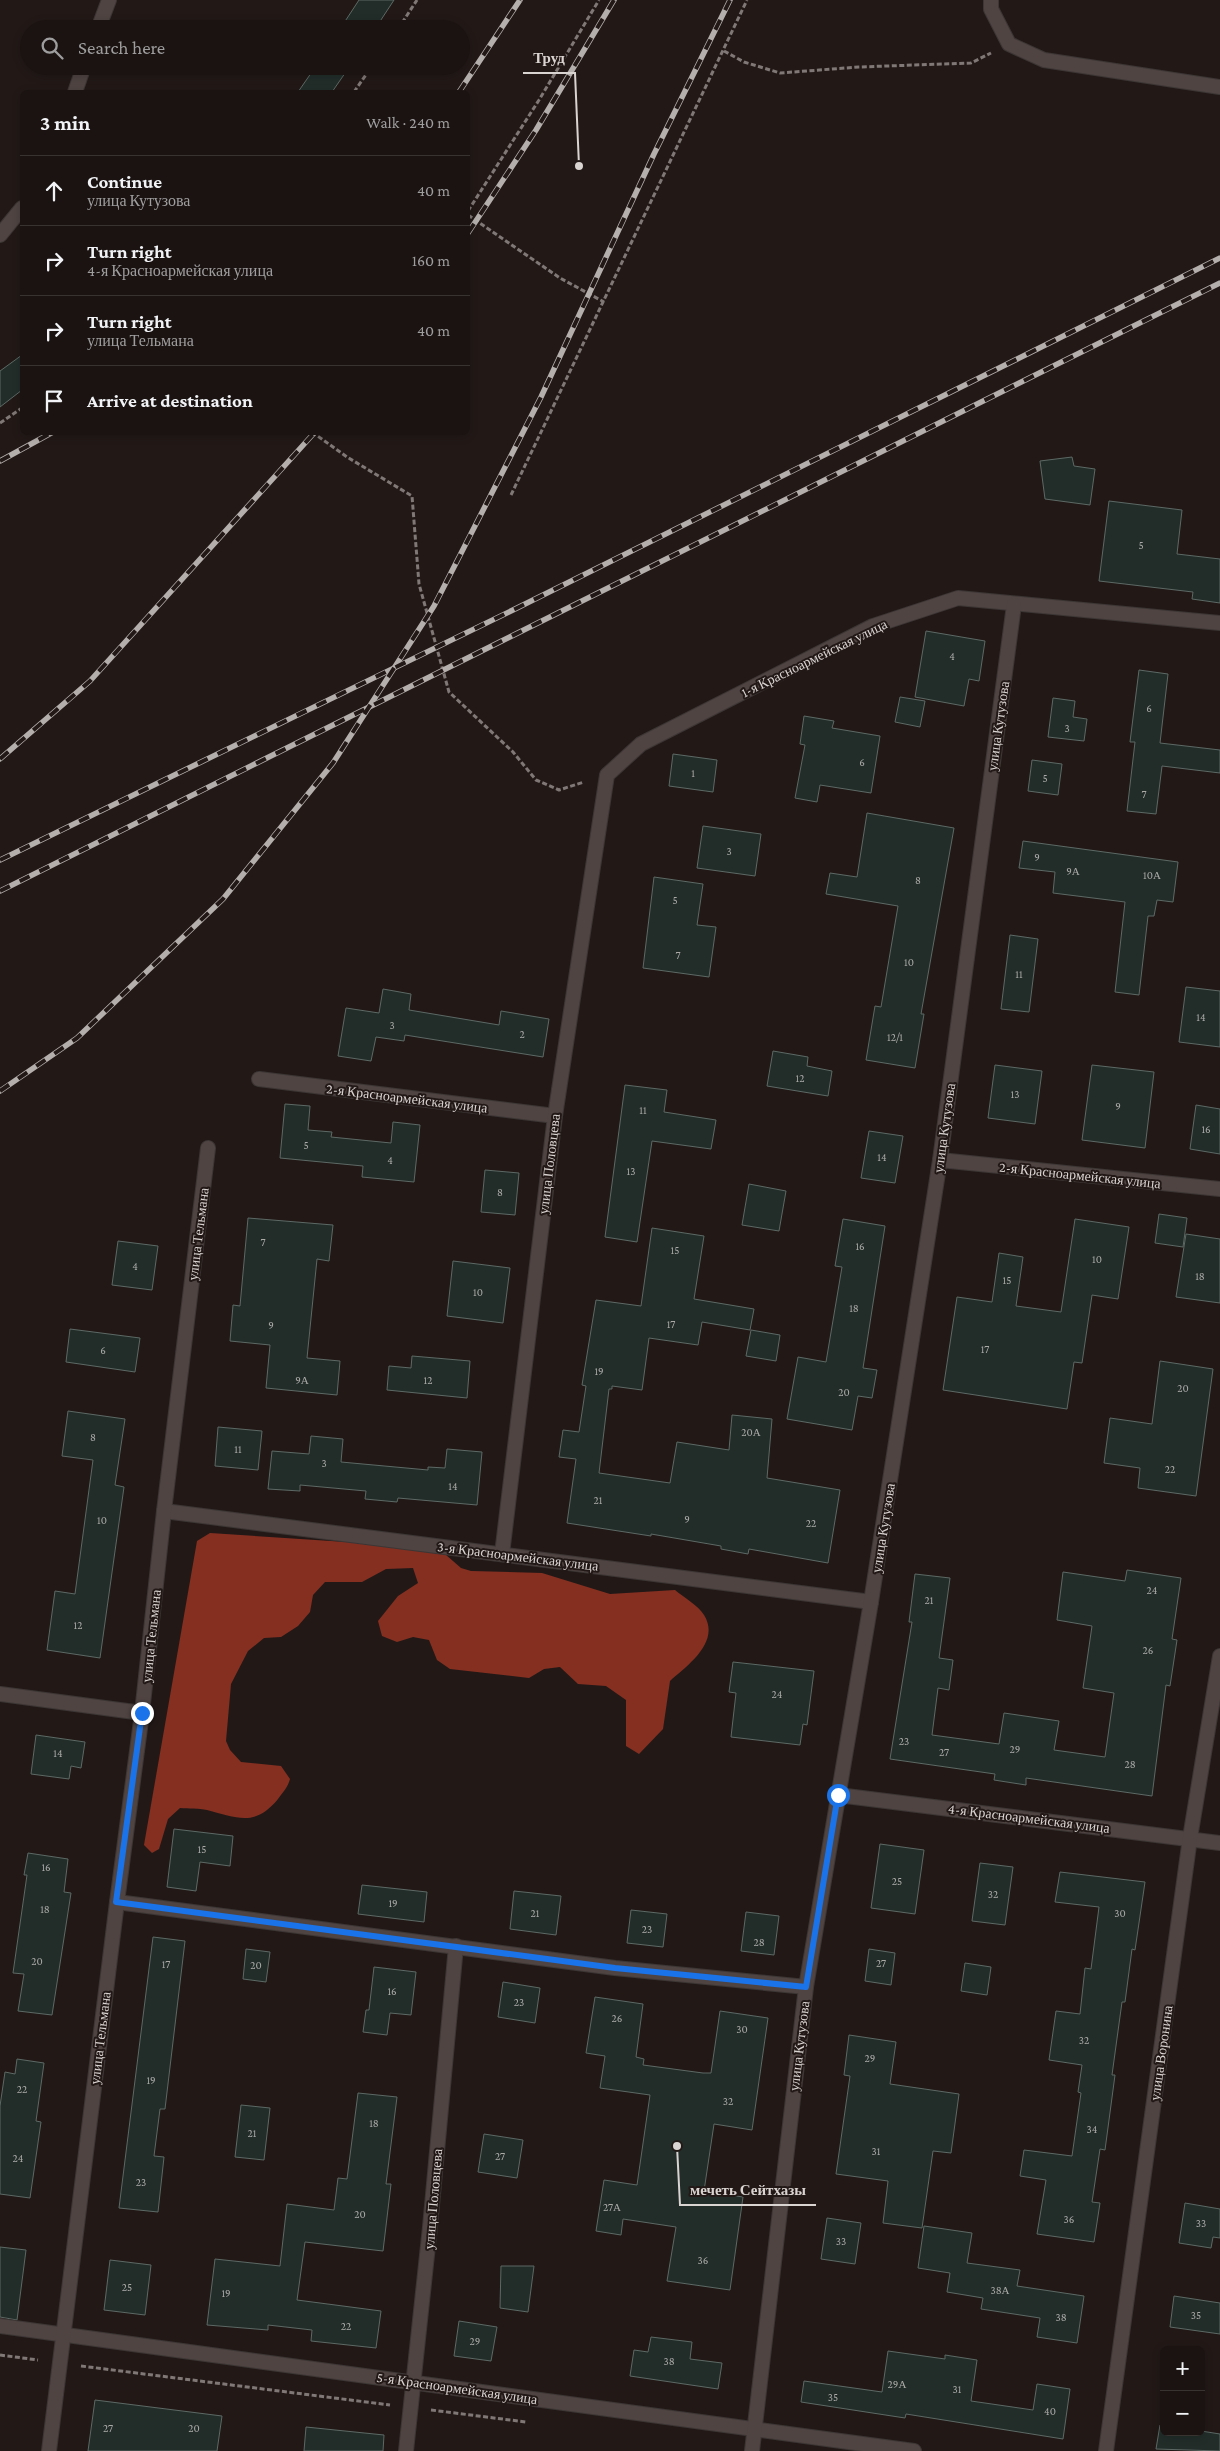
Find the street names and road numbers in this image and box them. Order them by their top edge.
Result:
street label: 1-я Красноармейская улица [738,615,890,700]
street label: улица Кутузова [984,679,1012,772]
street label: 2-я Красноармейская улица [325,1080,489,1116]
street label: улица Кутузова [930,1081,958,1174]
street label: улица Половцева [535,1112,563,1215]
street label: 2-я Красноармейская улица [998,1159,1162,1192]
street label: улица Тельмана [184,1186,212,1281]
street label: улица Кутузова [868,1481,898,1574]
street label: 3-я Красноармейская улица [436,1538,600,1574]
street label: улица Тельмана [138,1588,164,1683]
street label: 4-я Красноармейская улица [947,1800,1112,1836]
street label: улица Тельмана [86,1990,114,2085]
street label: улица Кутузова [786,1999,813,2092]
street label: улица Воронина [1146,2003,1176,2102]
street label: улица Половцева [421,2147,445,2250]
street label: 5-я Красноармейская улица [376,2369,539,2407]

